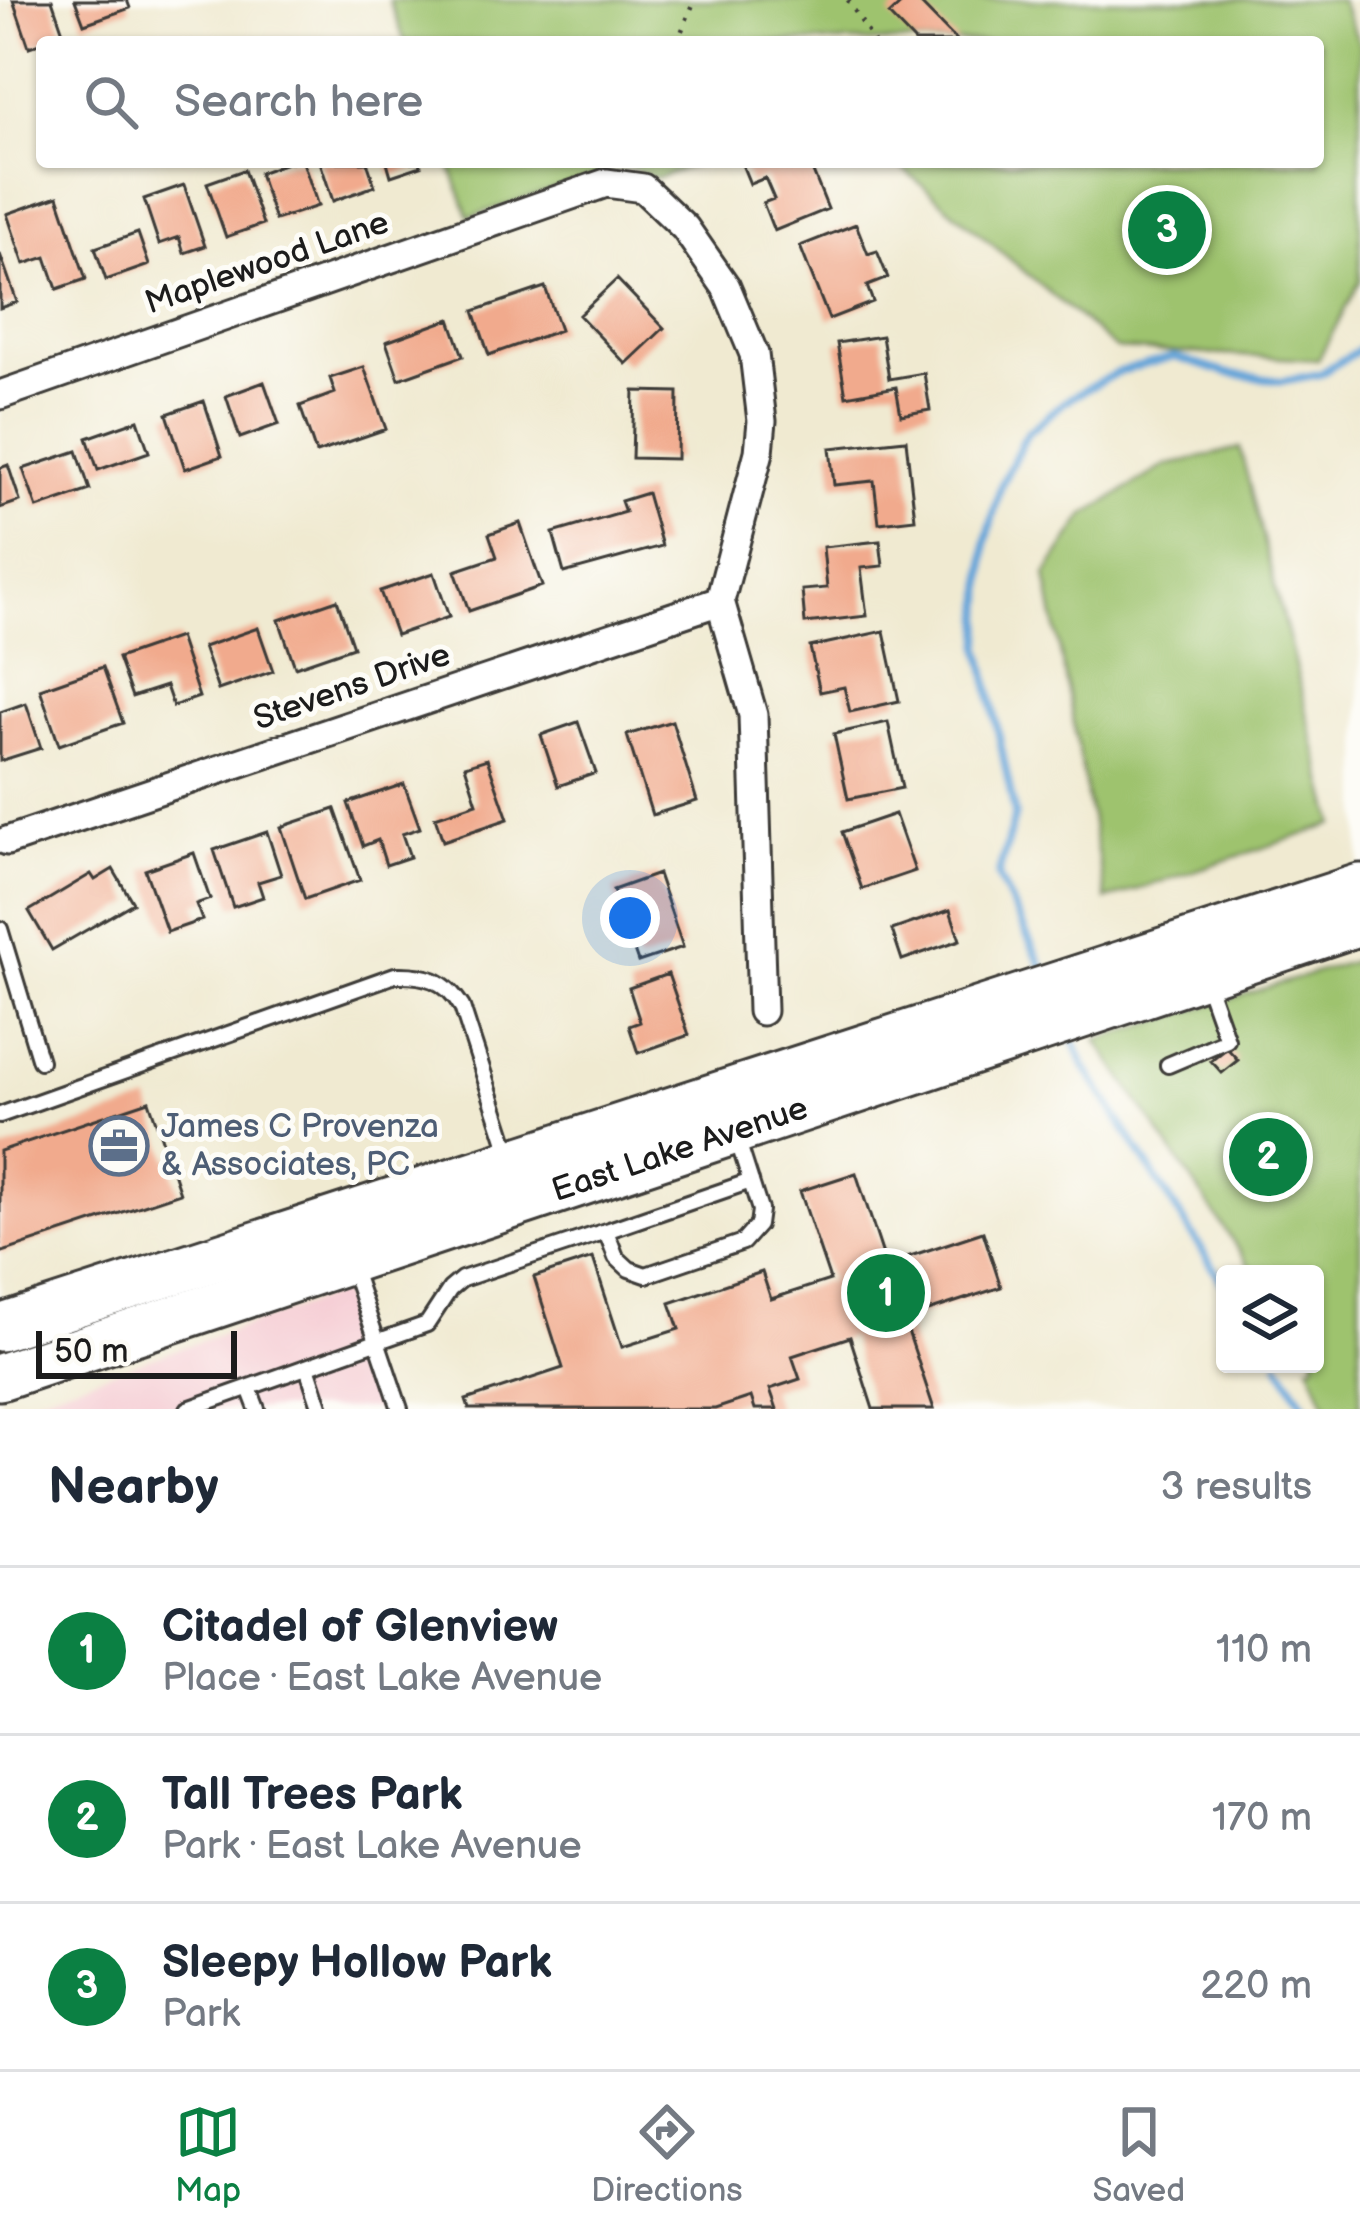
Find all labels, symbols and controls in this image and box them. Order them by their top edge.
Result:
search box [36,36,1324,168]
icon: search [78,69,144,135]
text: Search here [174,75,423,130]
pin: 3 [1128,185,1206,275]
street label: Maplewood Lane [140,203,394,323]
street label: Stevens Drive [249,635,455,739]
your location [600,888,660,948]
street label: East Lake Avenue [547,1088,813,1211]
place label: James C Provenza & Associates, PC [161,1107,439,1185]
pin: 2 [1229,1112,1307,1202]
office icon: James C Provenza & Associates, PC [88,1115,150,1177]
pin: 1 [847,1248,925,1338]
map controls [1216,1265,1324,1373]
button: layers [1216,1265,1324,1373]
scale bar [36,1325,237,1378]
text: 50 m [54,1332,129,1372]
text: Nearby [48,1457,219,1518]
text: 3 results [1160,1464,1312,1511]
text: Citadel of Glenview [162,1600,558,1655]
text: 1 [79,1627,95,1674]
text: 110 m [1216,1627,1312,1674]
text: Place · East Lake Avenue [162,1655,602,1702]
text: Tall Trees Park [162,1768,462,1823]
text: 2 [75,1795,99,1842]
text: 170 m [1212,1795,1312,1842]
text: Park · East Lake Avenue [162,1823,582,1870]
text: Sleepy Hollow Park [162,1936,552,1991]
text: 3 [76,1963,98,2010]
text: 220 m [1200,1963,1312,2010]
text: Park [162,1991,240,2038]
tab: Map [175,2099,241,2211]
tab: Directions [591,2099,743,2211]
tab: Saved [1092,2099,1185,2211]

